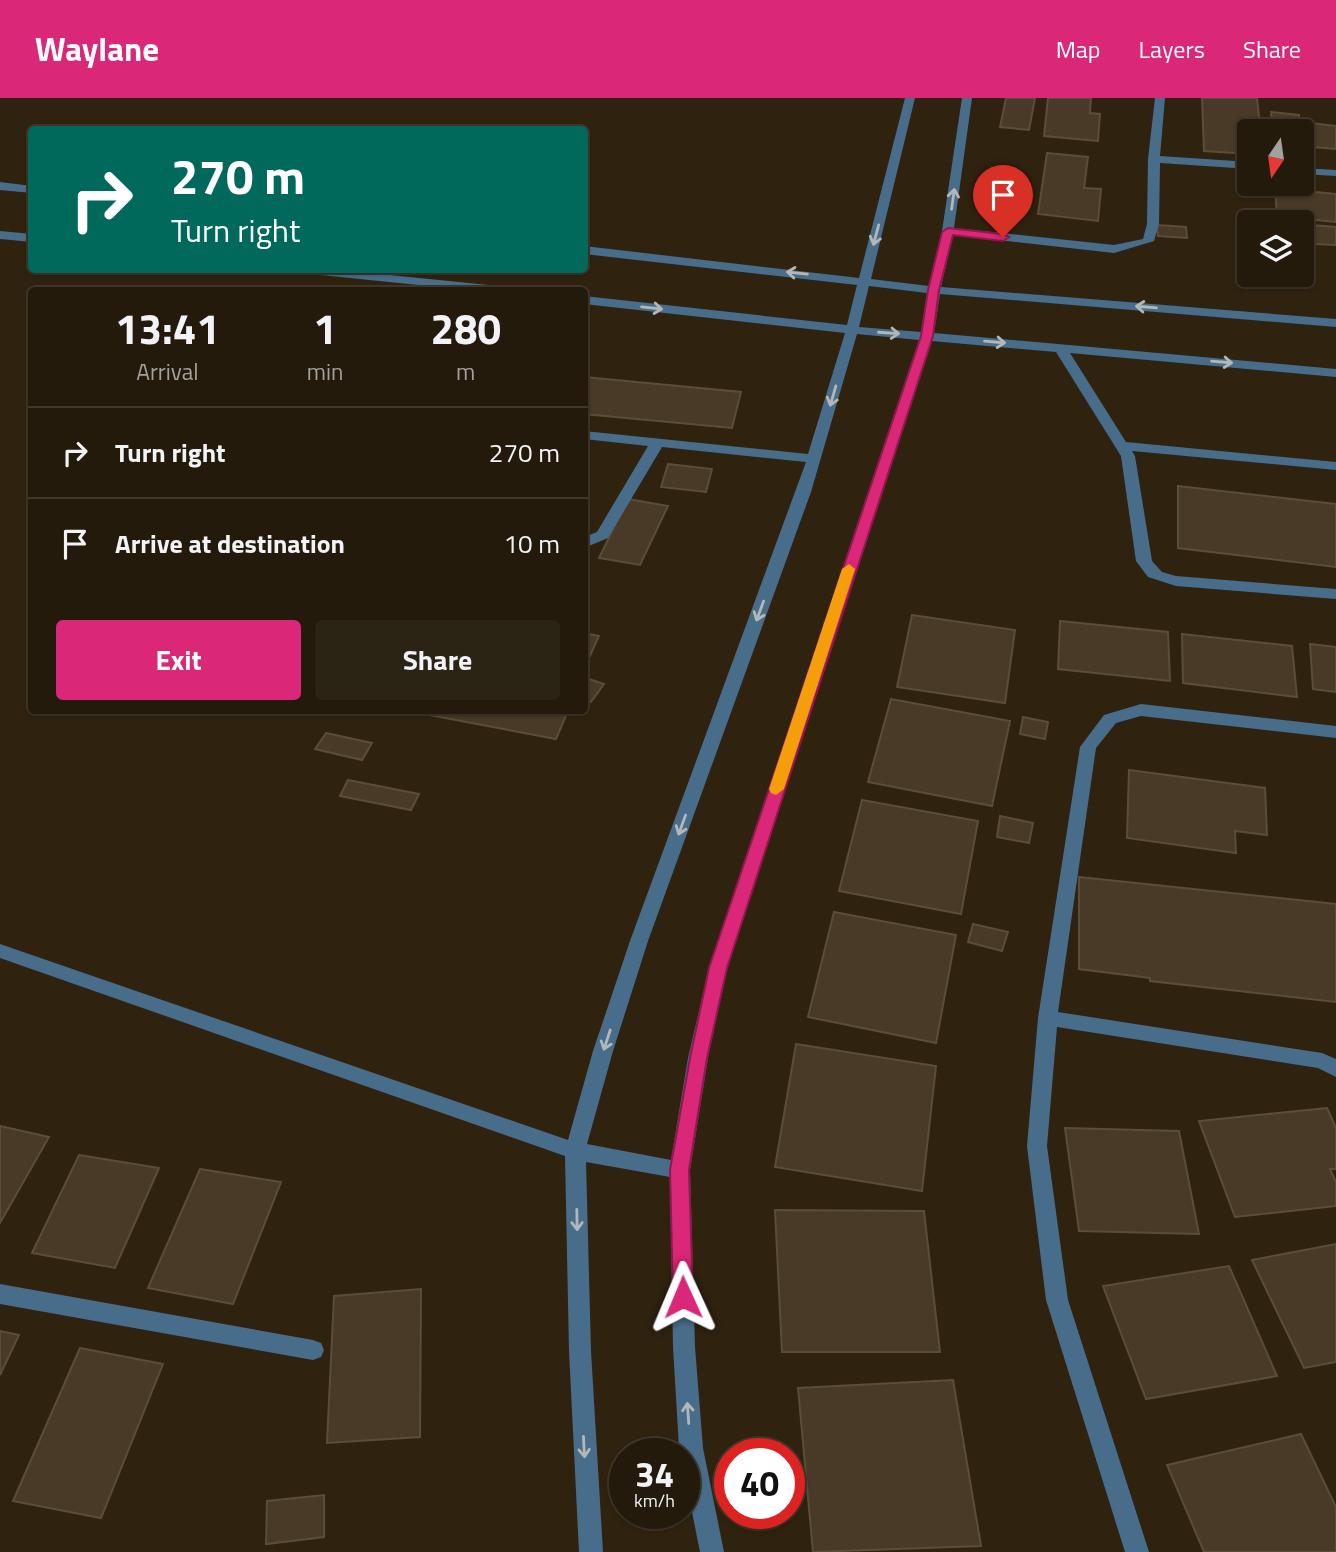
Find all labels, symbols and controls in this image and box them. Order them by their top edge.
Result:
text: Waylane [35,24,159,74]
text: Map [1056,31,1101,67]
text: Layers [1139,31,1205,67]
text: Share [1243,31,1301,67]
north arrow [1237,119,1314,196]
map controls [1237,119,1314,287]
text: 270 m [171,138,305,213]
icon: right [56,154,147,245]
pin [973,165,1033,237]
icon: arrive [984,176,1022,214]
one-way arrow [946,188,959,211]
text: Turn right [171,206,300,254]
button: layers [1237,210,1314,287]
one-way arrow [869,224,882,246]
one-way arrow [786,266,808,279]
text: 13:41 [115,296,220,360]
text: 1 [313,296,337,360]
text: 280 [430,296,501,360]
one-way arrow [1135,300,1158,313]
one-way arrow [640,301,663,314]
one-way arrow [878,327,900,340]
one-way arrow [983,336,1006,349]
text: Arrival [136,354,199,389]
text: min [307,354,343,389]
text: m [456,354,475,389]
one-way arrow [1210,356,1233,369]
one-way arrow [825,384,838,406]
text: Turn right [115,433,226,472]
text: 270 m [489,433,560,472]
icon: right [56,434,94,472]
text: Arrive at destination [115,524,345,563]
text: 10 m [503,524,560,563]
icon: arrive [56,525,94,563]
one-way arrow [753,600,766,622]
button: Exit [56,620,301,700]
button: Share [315,620,560,700]
one-way arrow [675,813,687,835]
one-way arrow [600,1028,612,1050]
one-way arrow [570,1208,584,1231]
position arrow [646,1260,720,1334]
one-way arrow [681,1402,694,1424]
one-way arrow [577,1435,590,1458]
speed limit sign: 40 [714,1438,805,1529]
text: 34 [635,1447,674,1501]
text: km/h [634,1487,675,1514]

